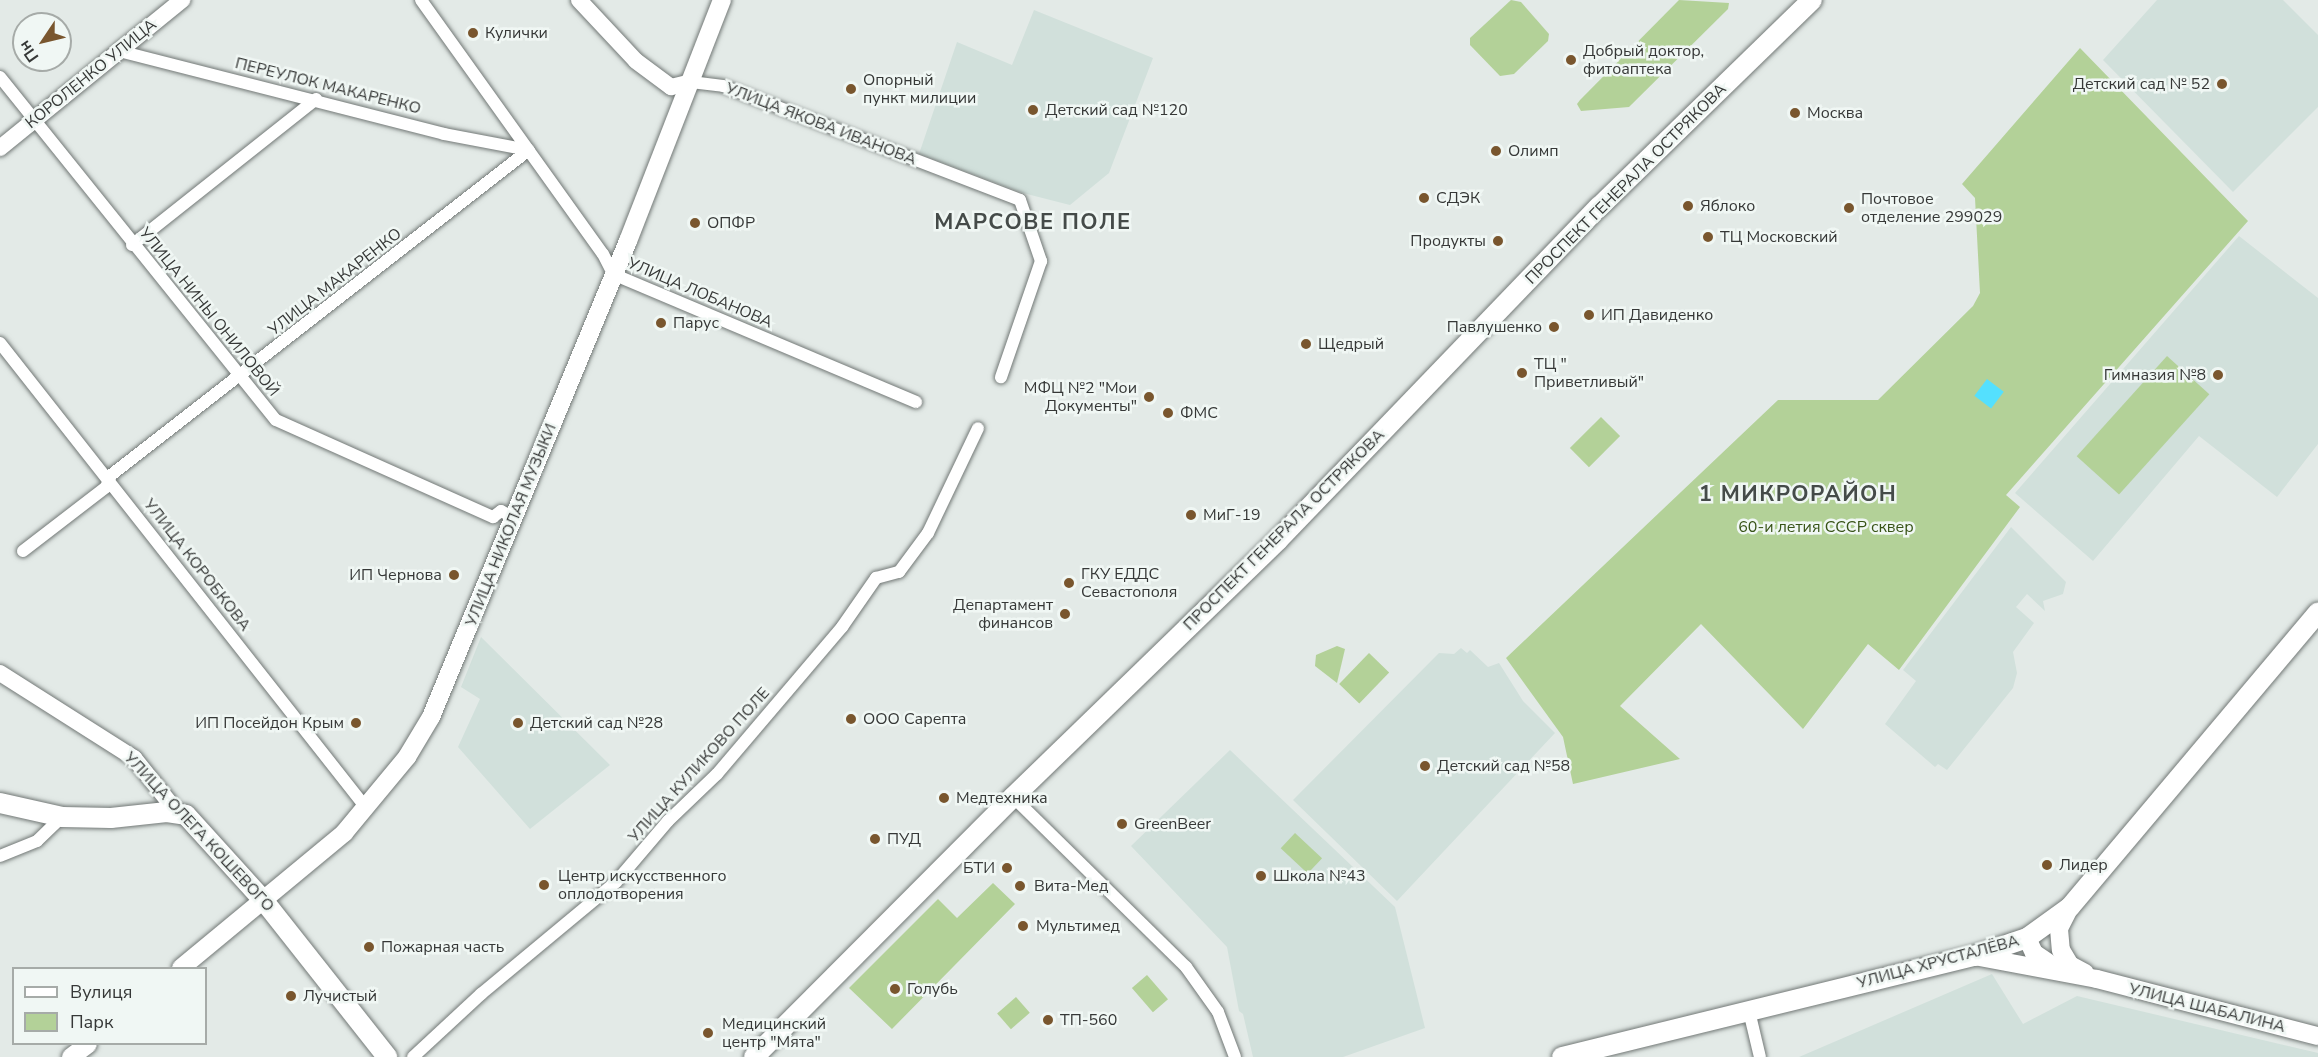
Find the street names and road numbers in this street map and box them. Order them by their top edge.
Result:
street label: КОРОЛЕНКО УЛИЦА [22,15,160,133]
street label: ПЕРЕУЛОК МАКАРЕНКО [233,54,423,118]
street label: УЛИЦА ЯКОВА ИВАНОВА [723,79,919,169]
street label: ПРОСПЕКТ ГЕНЕРАЛА ОСТРЯКОВА [1522,80,1730,288]
street label: УЛИЦА НИНЫ ОНИЛОВОЙ [135,224,283,400]
street label: УЛИЦА МАКАРЕНКО [265,224,405,340]
street label: УЛИЦА ЛОБАНОВА [625,254,775,332]
street label: УЛИЦА НИКОЛАЯ МУЗЫКИ [461,421,561,629]
street label: ПРОСПЕКТ ГЕНЕРАЛА ОСТРЯКОВА [1180,426,1388,634]
street label: УЛИЦА КОРОБКОВА [139,495,255,635]
street label: УЛИЦА КУЛИКОВО ПОЛЕ [624,684,774,846]
street label: УЛИЦА ОЛЕГА КОШЕВОГО [120,748,278,916]
street label: УЛИЦА ХРУСТАЛЁВА [1855,931,2021,993]
street label: УЛИЦА ШАБАЛИНА [2127,979,2287,1037]

